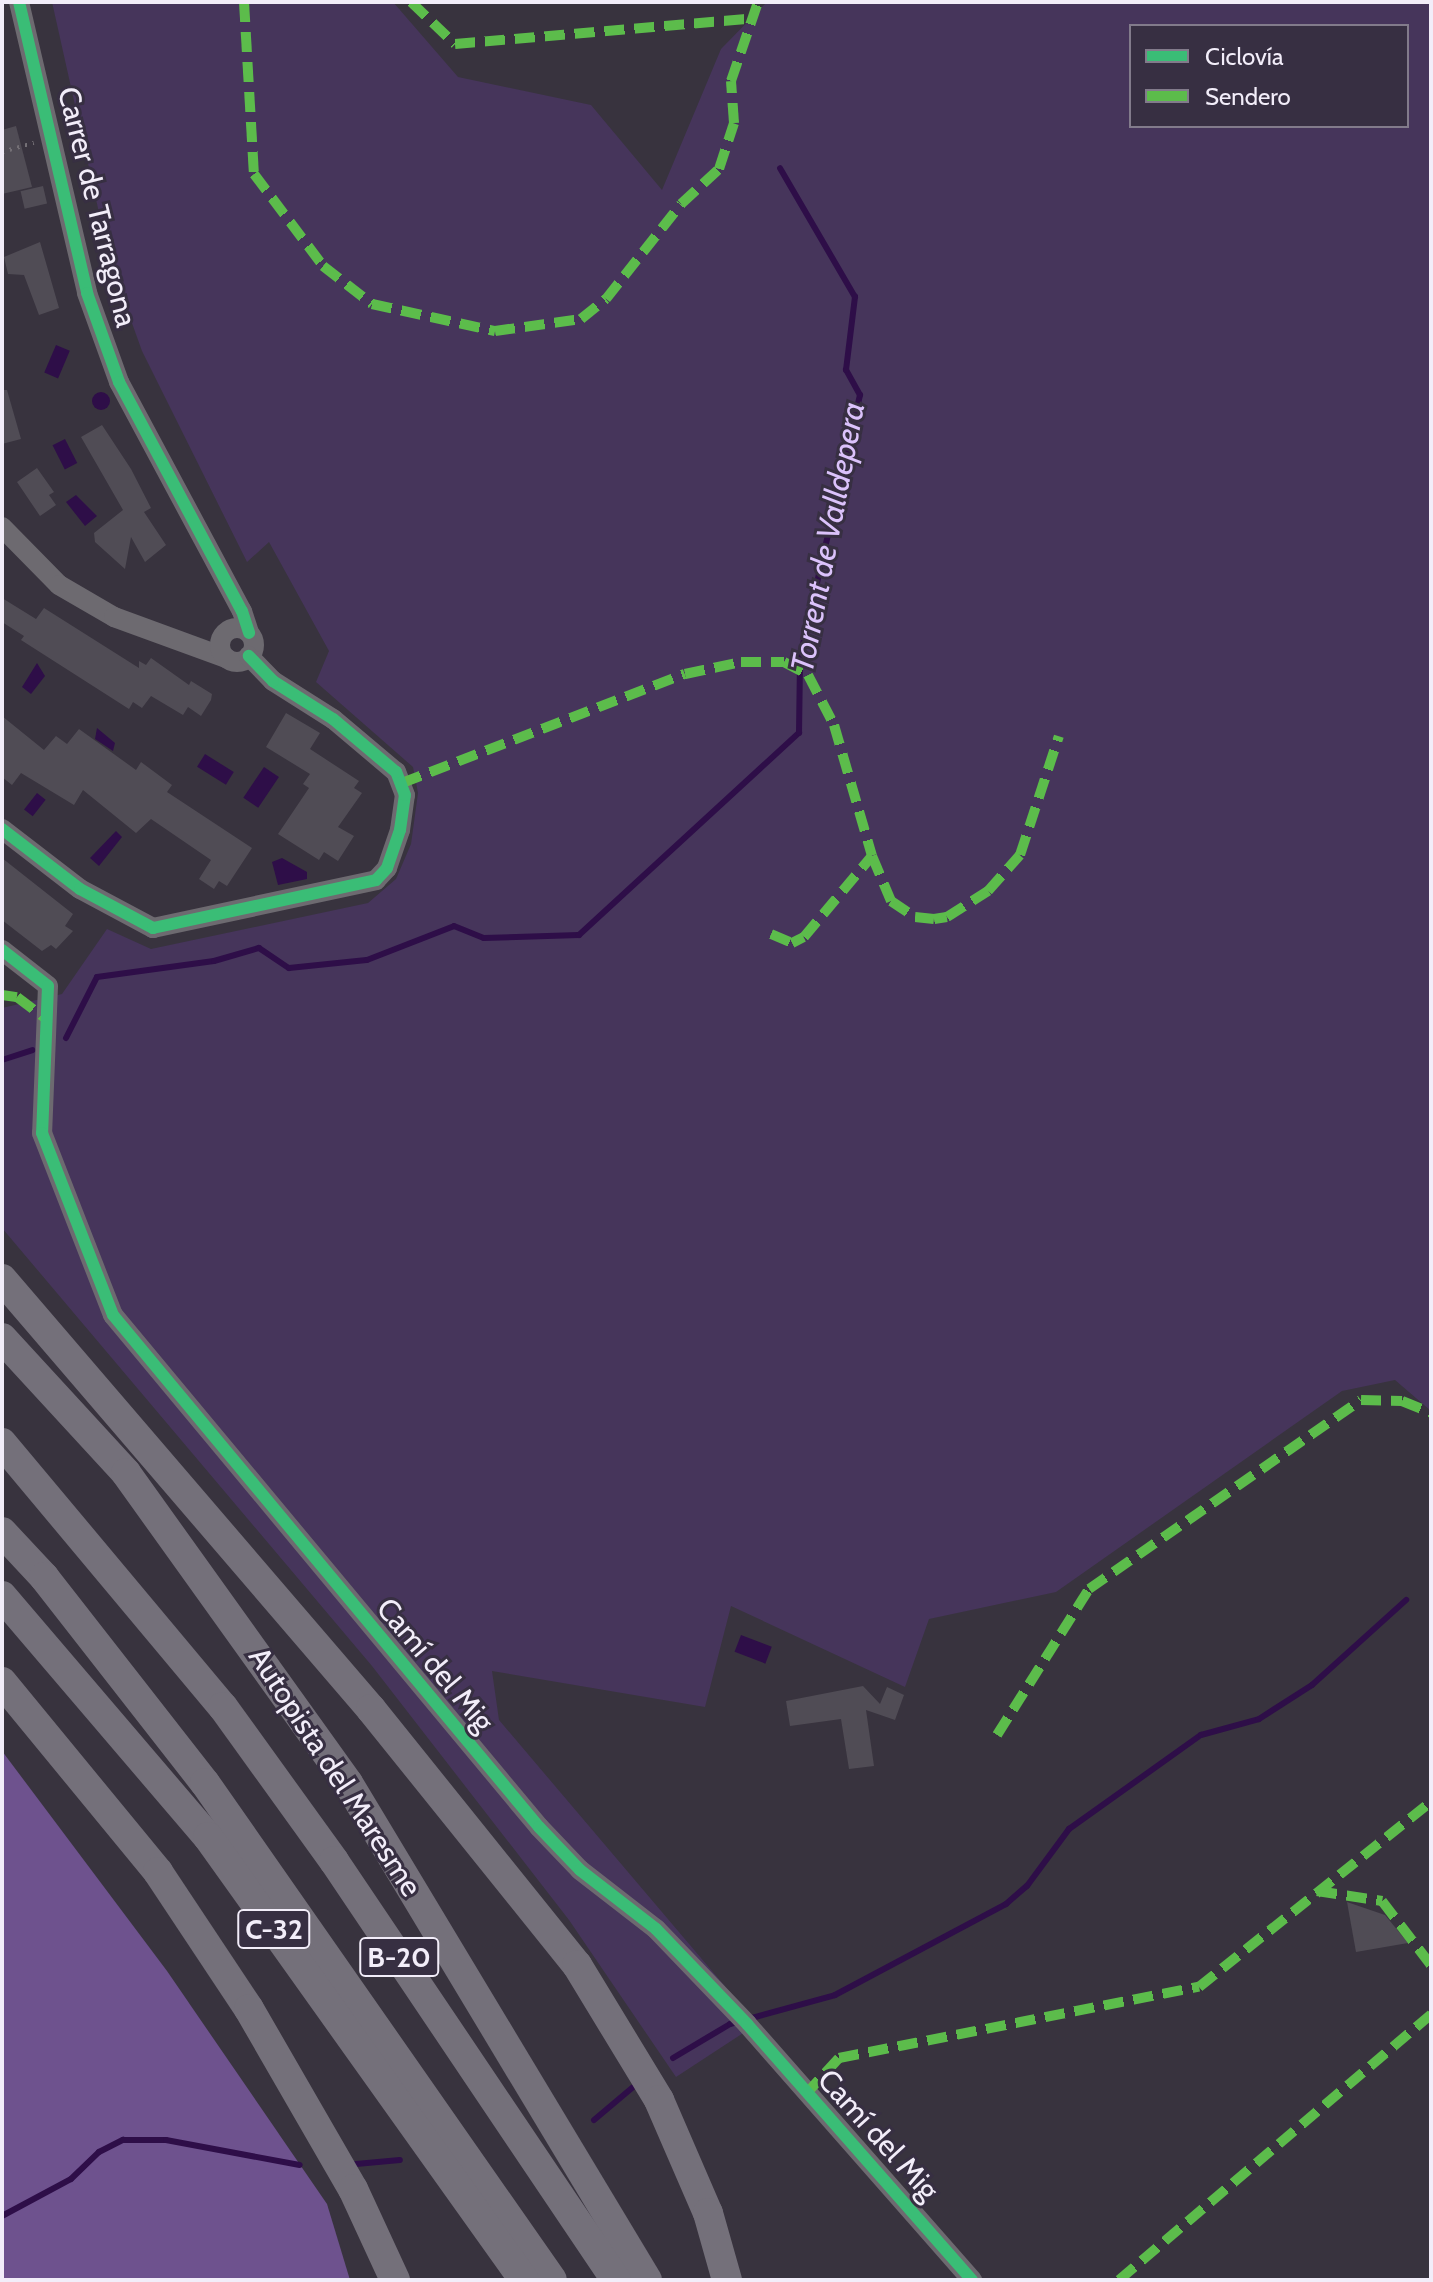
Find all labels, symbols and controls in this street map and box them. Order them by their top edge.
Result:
legend [1129,24,1409,128]
text: Ciclovía [1205,42,1283,71]
text: Sendero [1205,82,1291,111]
street label: Carrer de Tarragona [50,83,144,331]
water label: Torrent de Valldepera [783,399,873,675]
street label: Camí del Mig [369,1591,501,1739]
street label: Autopista del Maresme [241,1641,429,1903]
road number: C-32 [236,1905,312,1953]
road number: B-20 [359,1933,439,1981]
street label: Camí del Mig [810,2062,946,2208]

